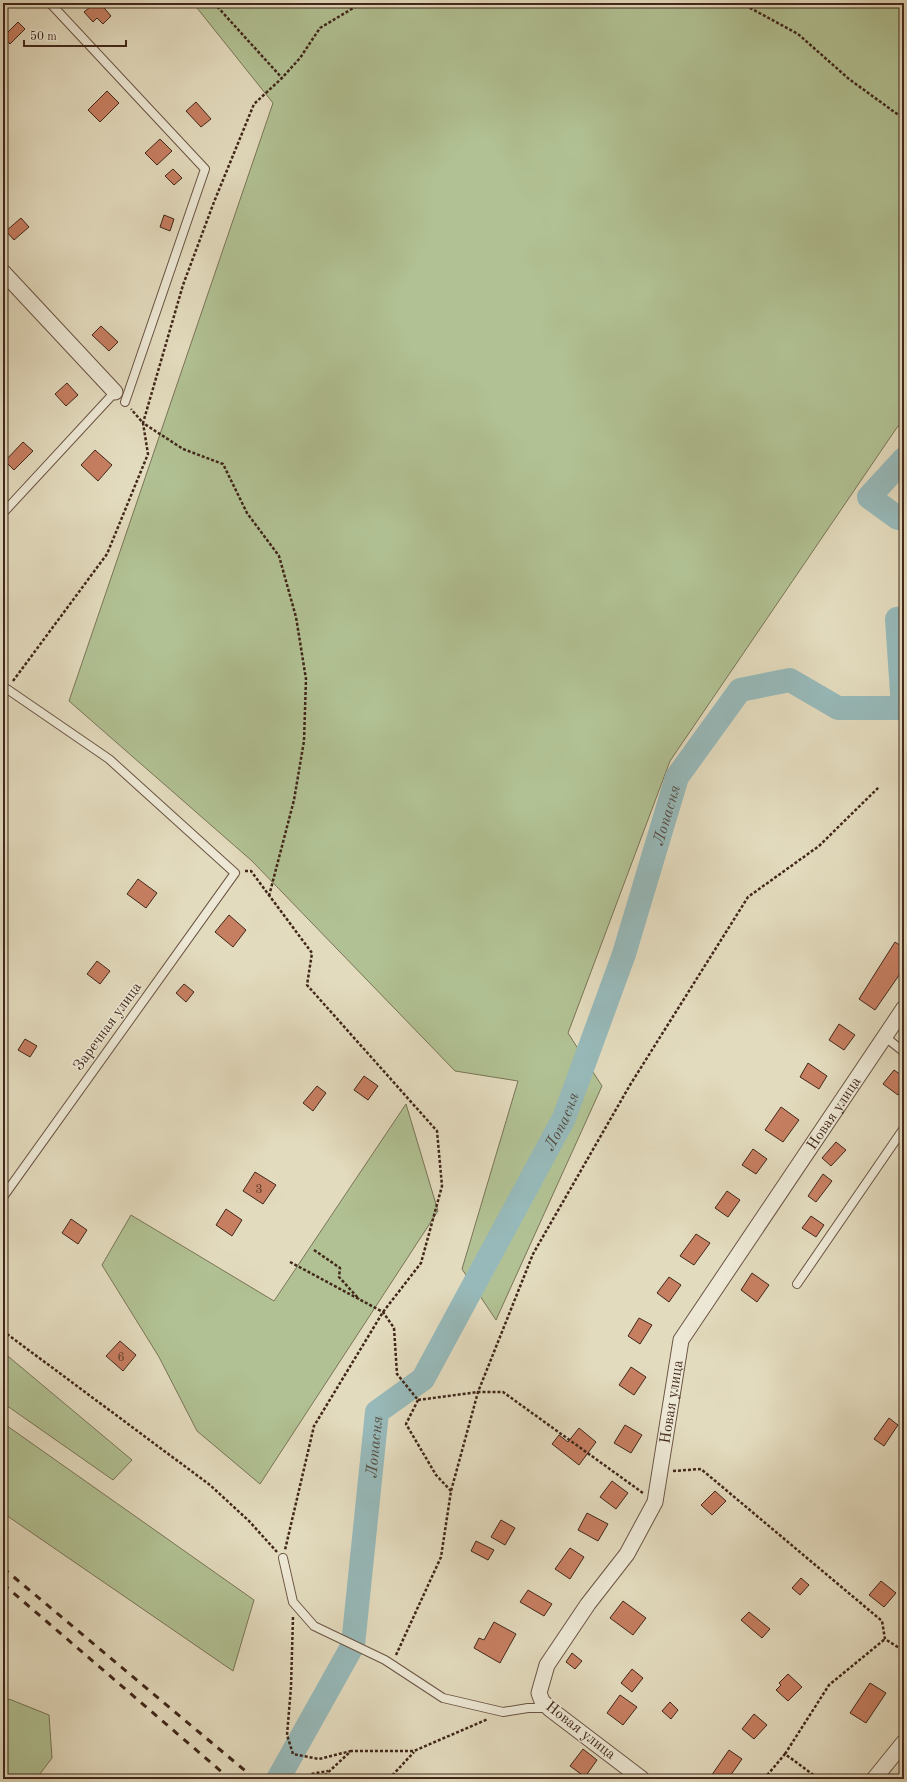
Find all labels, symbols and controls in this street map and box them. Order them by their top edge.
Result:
scale bar [24,22,126,48]
text: 50 m [30,30,57,43]
water label: Лопасня [651,783,684,847]
street label: Заречная улица [71,980,145,1074]
street label: Новая улица [805,1074,865,1153]
water label: Лопасня [542,1090,583,1154]
house number: 3 [255,1183,263,1196]
house number: 6 [117,1351,125,1364]
street label: Новая улица [658,1359,687,1445]
water label: Лопасня [364,1415,387,1479]
street label: Новая улица [542,1699,618,1763]

